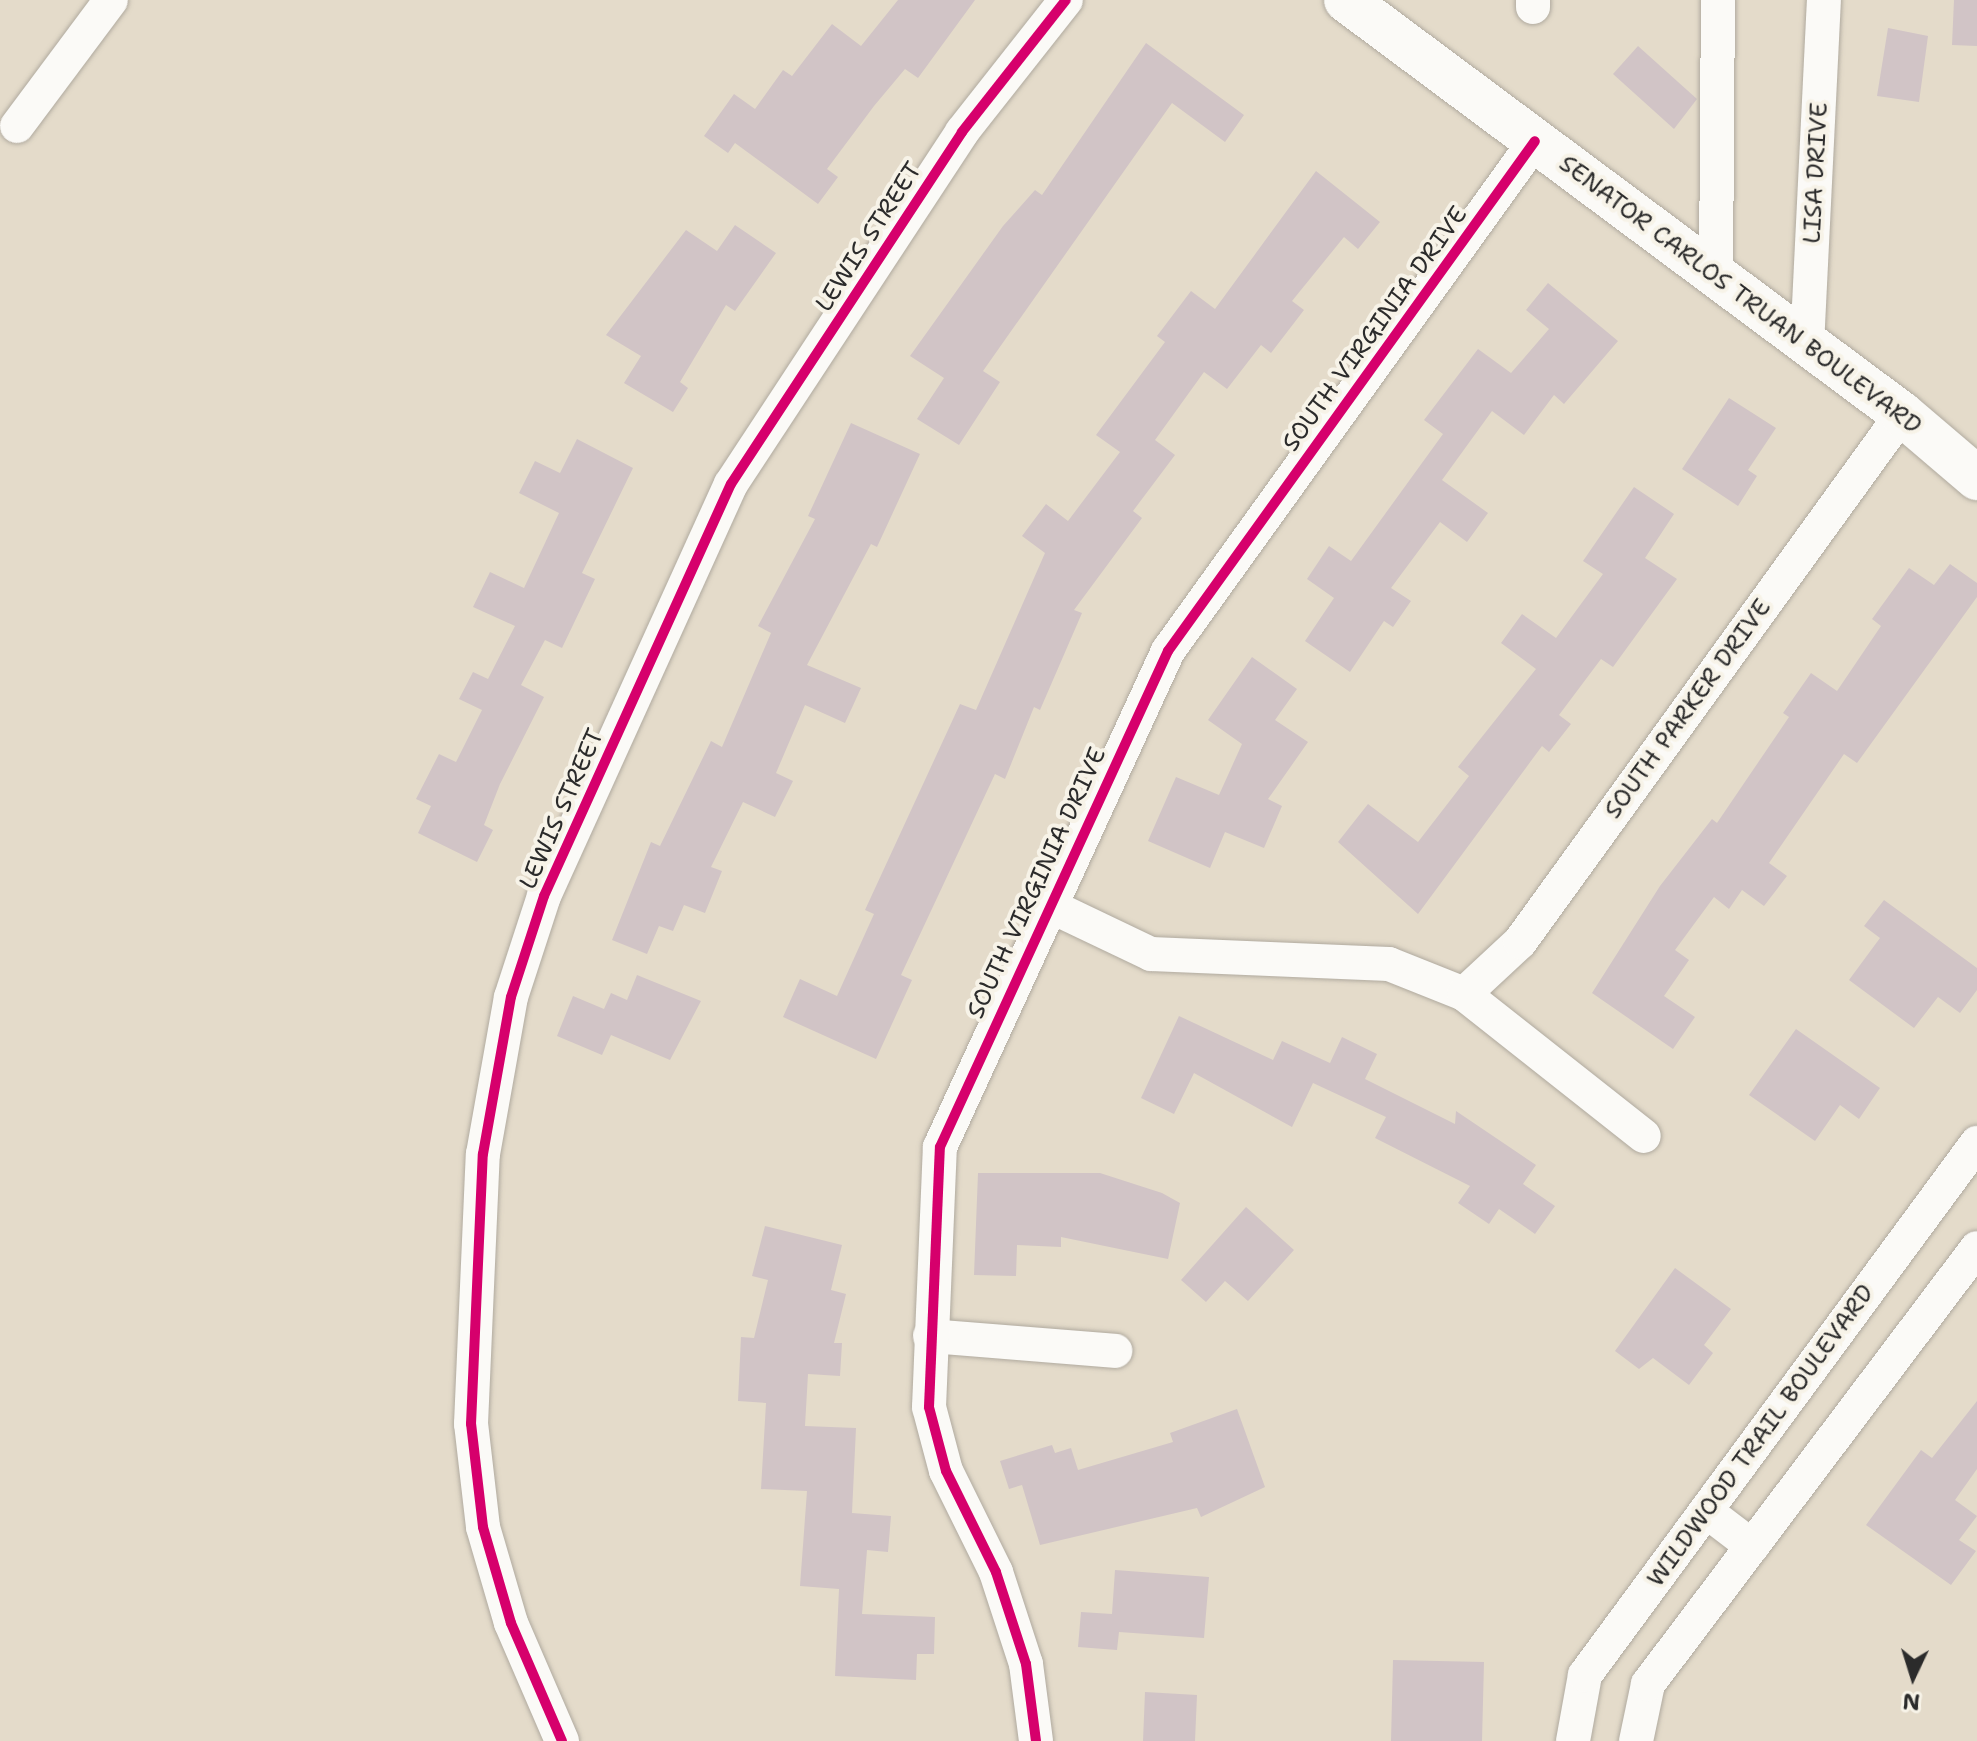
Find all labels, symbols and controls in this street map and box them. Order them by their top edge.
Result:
street label: LISA DRIVE [1798,102,1834,244]
street label: SENATOR CARLOS TRUAN BOULEVARD [1553,149,1927,441]
street label: LEWIS STREET [810,157,928,317]
street label: SOUTH VIRGINIA DRIVE [1277,201,1473,457]
street label: SOUTH PARKER DRIVE [1599,594,1777,824]
street label: LEWIS STREET [514,724,610,894]
street label: SOUTH VIRGINIA DRIVE [962,743,1112,1023]
street label: WILDWOOD TRAIL BOULEVARD [1642,1279,1880,1593]
north arrow [1873,1637,1953,1717]
text: N [1902,1686,1921,1717]

